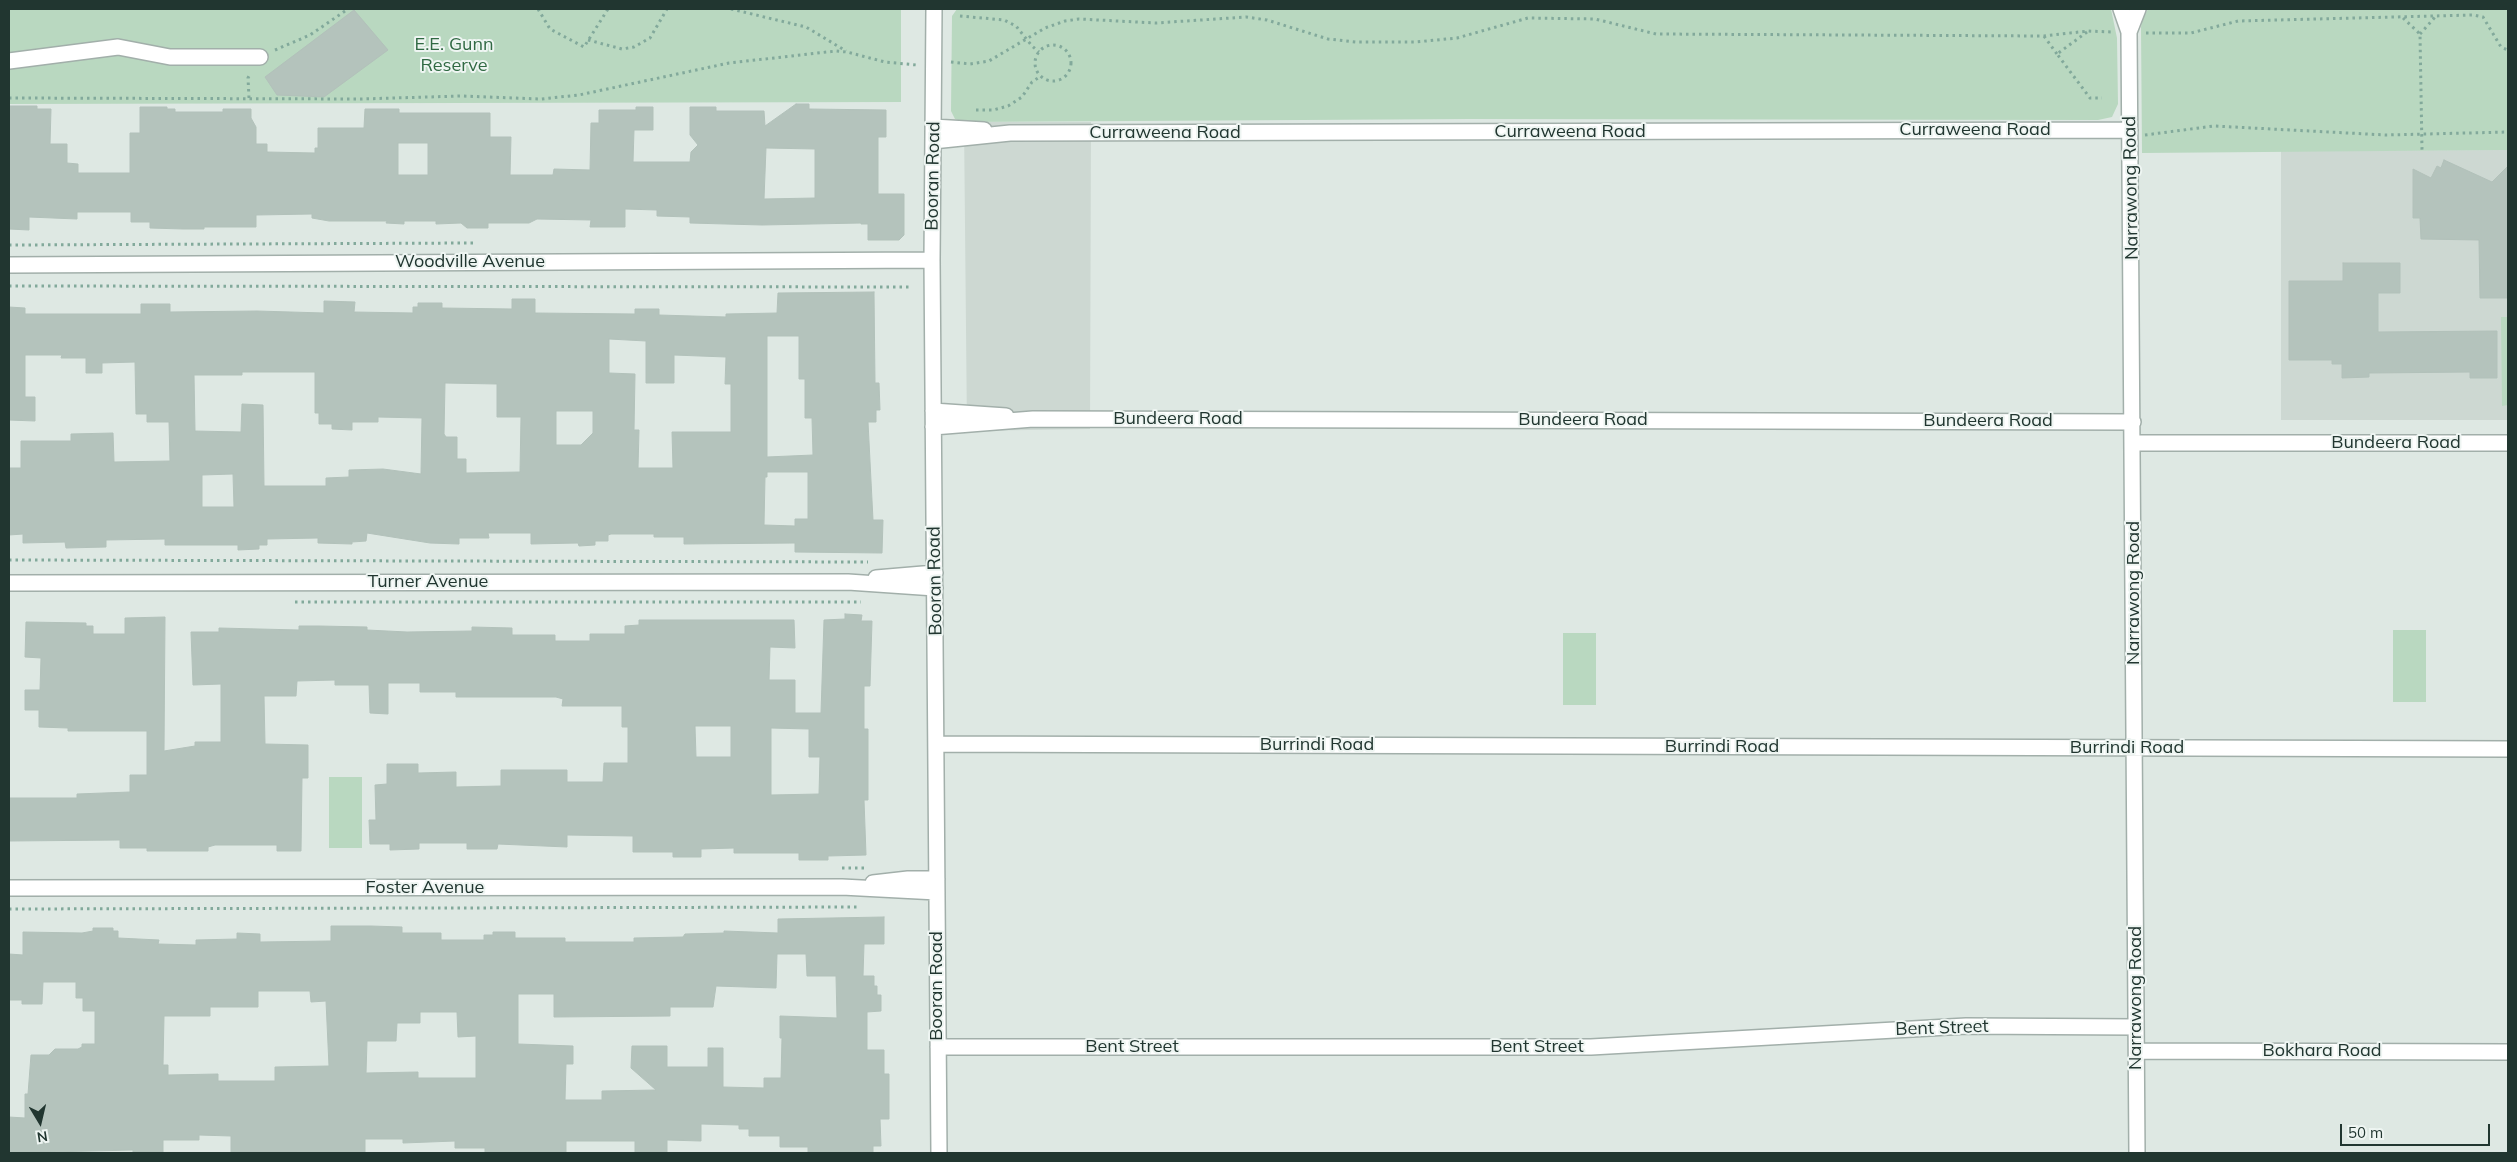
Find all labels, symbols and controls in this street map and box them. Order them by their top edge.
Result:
park label: E.E. Gunn Reserve [414,34,494,76]
street label: Narrawong Road [2119,116,2143,260]
street label: Curraweena Road [1899,119,2051,141]
street label: Booran Road [921,121,945,231]
street label: Curraweena Road [1494,121,1646,143]
street label: Curraweena Road [1089,122,1241,144]
street label: Woodville Avenue [395,251,545,273]
street label: Bundeera Road [1113,408,1243,430]
street label: Bundeera Road [1518,409,1648,431]
street label: Bundeera Road [1923,410,2053,432]
street label: Bundeera Road [2331,432,2461,454]
street label: Narrawong Road [2123,521,2145,665]
street label: Booran Road [923,526,947,636]
street label: Turner Avenue [368,571,488,593]
street label: Burrindi Road [1260,734,1374,756]
street label: Burrindi Road [1665,736,1779,758]
street label: Burrindi Road [2070,737,2184,759]
street label: Foster Avenue [366,877,484,899]
street label: Narrawong Road [2125,926,2147,1070]
street label: Booran Road [926,931,948,1041]
street label: Bent Street [1895,1016,1989,1040]
street label: Bent Street [1085,1036,1179,1058]
street label: Bent Street [1490,1036,1584,1058]
street label: Bokhara Road [2262,1040,2382,1062]
north arrow [15,1097,65,1147]
scale bar [2342,1114,2492,1146]
text: 50 m [2348,1123,2383,1142]
text: N [36,1127,49,1147]

